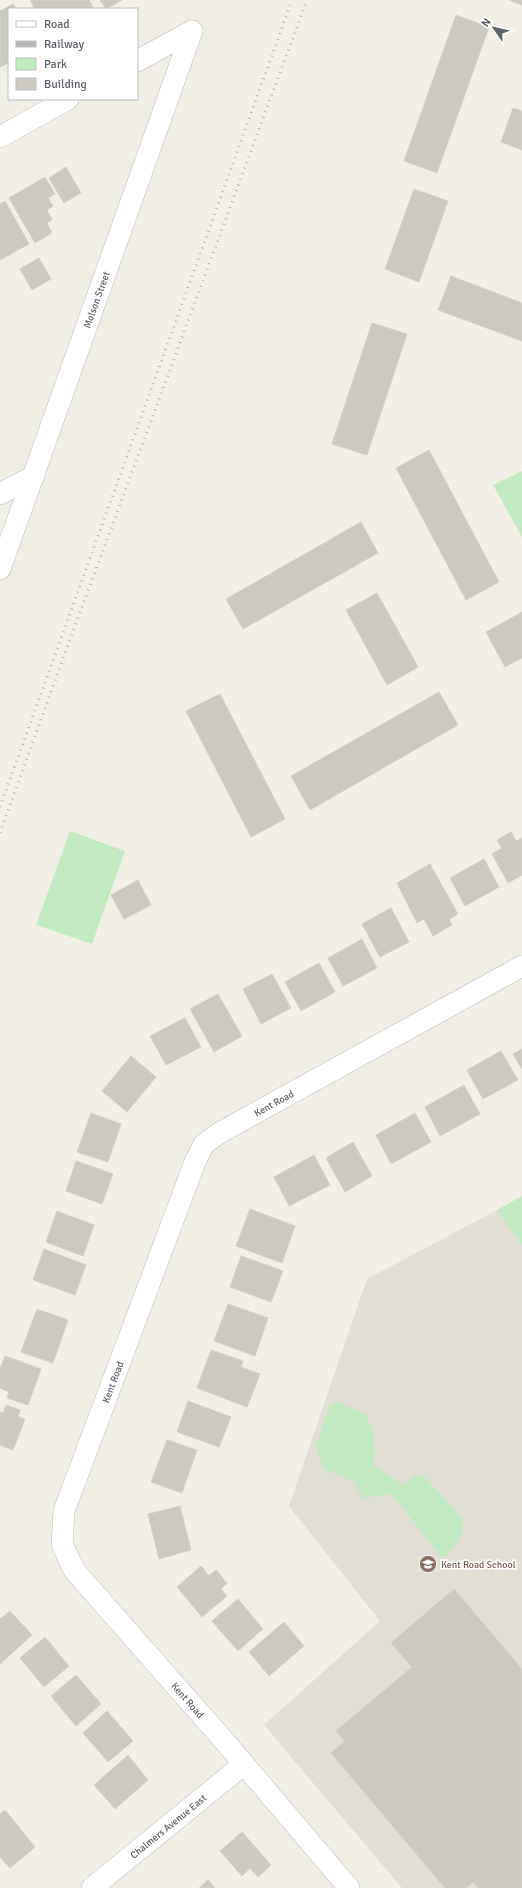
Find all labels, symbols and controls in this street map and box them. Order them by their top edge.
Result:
legend [8,8,138,100]
north arrow [474,8,514,48]
text: N [479,16,494,29]
text: Road [44,17,70,32]
text: Railway [44,37,84,52]
text: Park [44,57,67,72]
text: Building [44,77,87,92]
street label: Molson Street [81,269,113,330]
street label: Kent Road [252,1088,296,1120]
street label: Kent Road [100,1360,127,1405]
school or university icon: Kent Road School [418,1554,438,1574]
place label: Kent Road School [441,1559,516,1571]
street label: Kent Road [168,1680,206,1721]
street label: Chalmers Avenue East [128,1792,210,1861]

